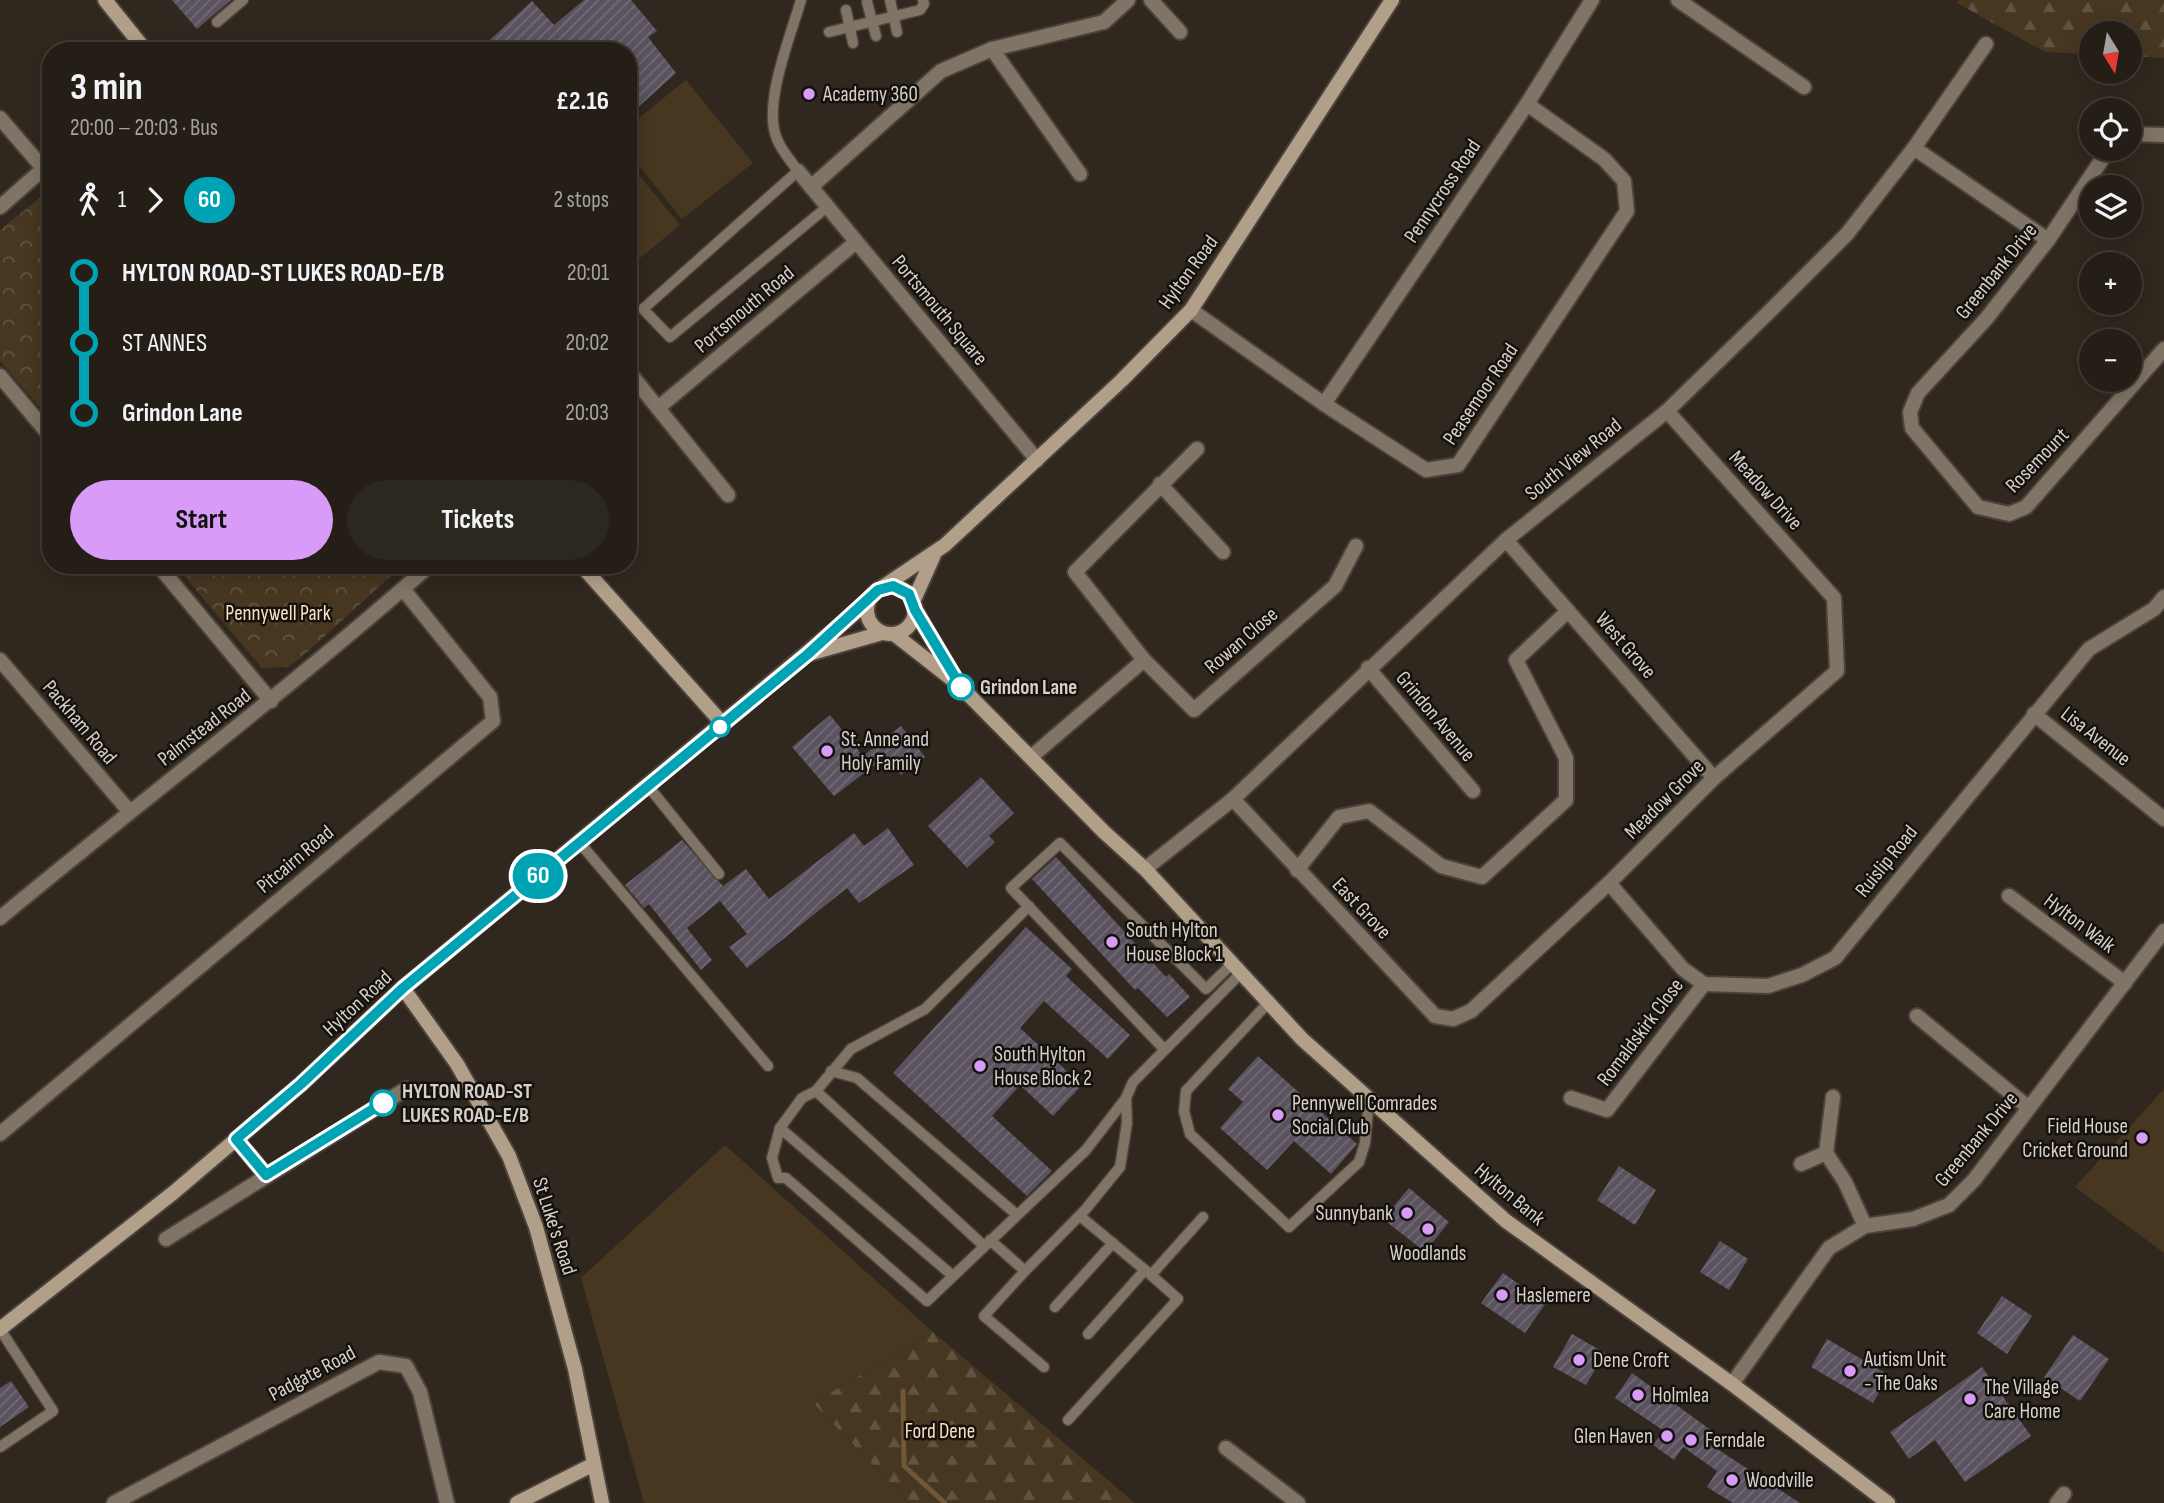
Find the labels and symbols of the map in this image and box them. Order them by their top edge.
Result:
north arrow [2079,21,2142,84]
place label: Academy 360 [822,82,918,107]
marker: Academy 360 [801,86,817,102]
street label: Pennycross Road [1399,135,1486,248]
street label: Greenbank Drive [1950,218,2043,324]
street label: Hylton Road [1153,231,1223,314]
street label: Portsmouth Square [886,250,993,370]
street label: Portsmouth Road [689,260,799,358]
street label: Peasemoor Road [1437,339,1523,450]
street label: South View Road [1520,413,1627,506]
street label: Rosemount [2000,423,2074,498]
street label: Meadow Drive [1723,445,1808,535]
park label: Pennywell Park [225,601,331,626]
street label: Rowan Close [1200,602,1283,679]
street label: West Grove [1590,607,1661,684]
street label: Grindon Avenue [1390,666,1481,767]
marker: Grindon Lane [948,674,974,700]
street label: Packham Road [37,675,122,769]
place label: Grindon Lane [980,675,1077,700]
street label: Palmstead Road [153,683,256,772]
street label: Lisa Avenue [2056,701,2136,771]
unlabelled marker [710,717,730,737]
place label: St. Anne and Holy Family [841,727,929,776]
marker: St. Anne and Holy Family [819,743,835,759]
street label: Meadow Grove [1619,754,1709,844]
street label: Pitcairn Road [252,820,339,899]
street label: Ruislip Road [1850,820,1923,902]
line badge: 60 [506,853,570,899]
street label: East Grove [1327,872,1396,944]
street label: Hylton Walk [2039,888,2120,958]
place label: South Hylton House Block 1 [1126,918,1223,967]
marker: South Hylton House Block 1 [1104,934,1120,950]
street label: Hylton Road [318,965,397,1041]
street label: Romaldskirk Close [1592,974,1689,1091]
place label: South Hylton House Block 2 [994,1042,1092,1091]
marker: South Hylton House Block 2 [972,1058,988,1074]
place label: HYLTON ROAD-ST LUKES ROAD-E/B [402,1079,532,1128]
street label: Greenbank Drive [1930,1087,2023,1192]
marker: HYLTON ROAD-ST LUKES ROAD-E/B [370,1090,396,1116]
place label: Pennywell Comrades Social Club [1292,1091,1437,1140]
marker: Pennywell Comrades Social Club [1270,1107,1286,1123]
place label: Field House Cricket Ground [2022,1114,2128,1163]
marker: Field House Cricket Ground [2134,1130,2150,1146]
street label: Hylton Bank [1469,1158,1550,1231]
street label: St Luke's Road [527,1174,582,1278]
place label: Sunnybank [1315,1201,1393,1226]
marker: Sunnybank [1399,1205,1415,1221]
marker: Woodlands [1420,1221,1436,1237]
place label: Woodlands [1390,1241,1466,1266]
place label: Haslemere [1516,1283,1591,1308]
marker: Haslemere [1494,1287,1510,1303]
street label: Padgate Road [265,1340,360,1407]
place label: Autism Unit - The Oaks [1863,1347,1946,1396]
place label: Dene Croft [1593,1348,1669,1373]
marker: Dene Croft [1571,1352,1587,1368]
marker: Autism Unit - The Oaks [1842,1363,1858,1379]
place label: The Village Care Home [1984,1375,2061,1424]
place label: Holmlea [1652,1383,1709,1408]
marker: Holmlea [1630,1387,1646,1403]
marker: The Village Care Home [1962,1391,1978,1407]
park label: Ford Dene [905,1419,975,1444]
place label: Glen Haven [1574,1424,1653,1449]
marker: Glen Haven [1659,1428,1675,1444]
place label: Ferndale [1705,1428,1765,1453]
marker: Ferndale [1683,1432,1699,1448]
place label: Woodville [1746,1468,1814,1493]
marker: Woodville [1724,1472,1740,1488]

